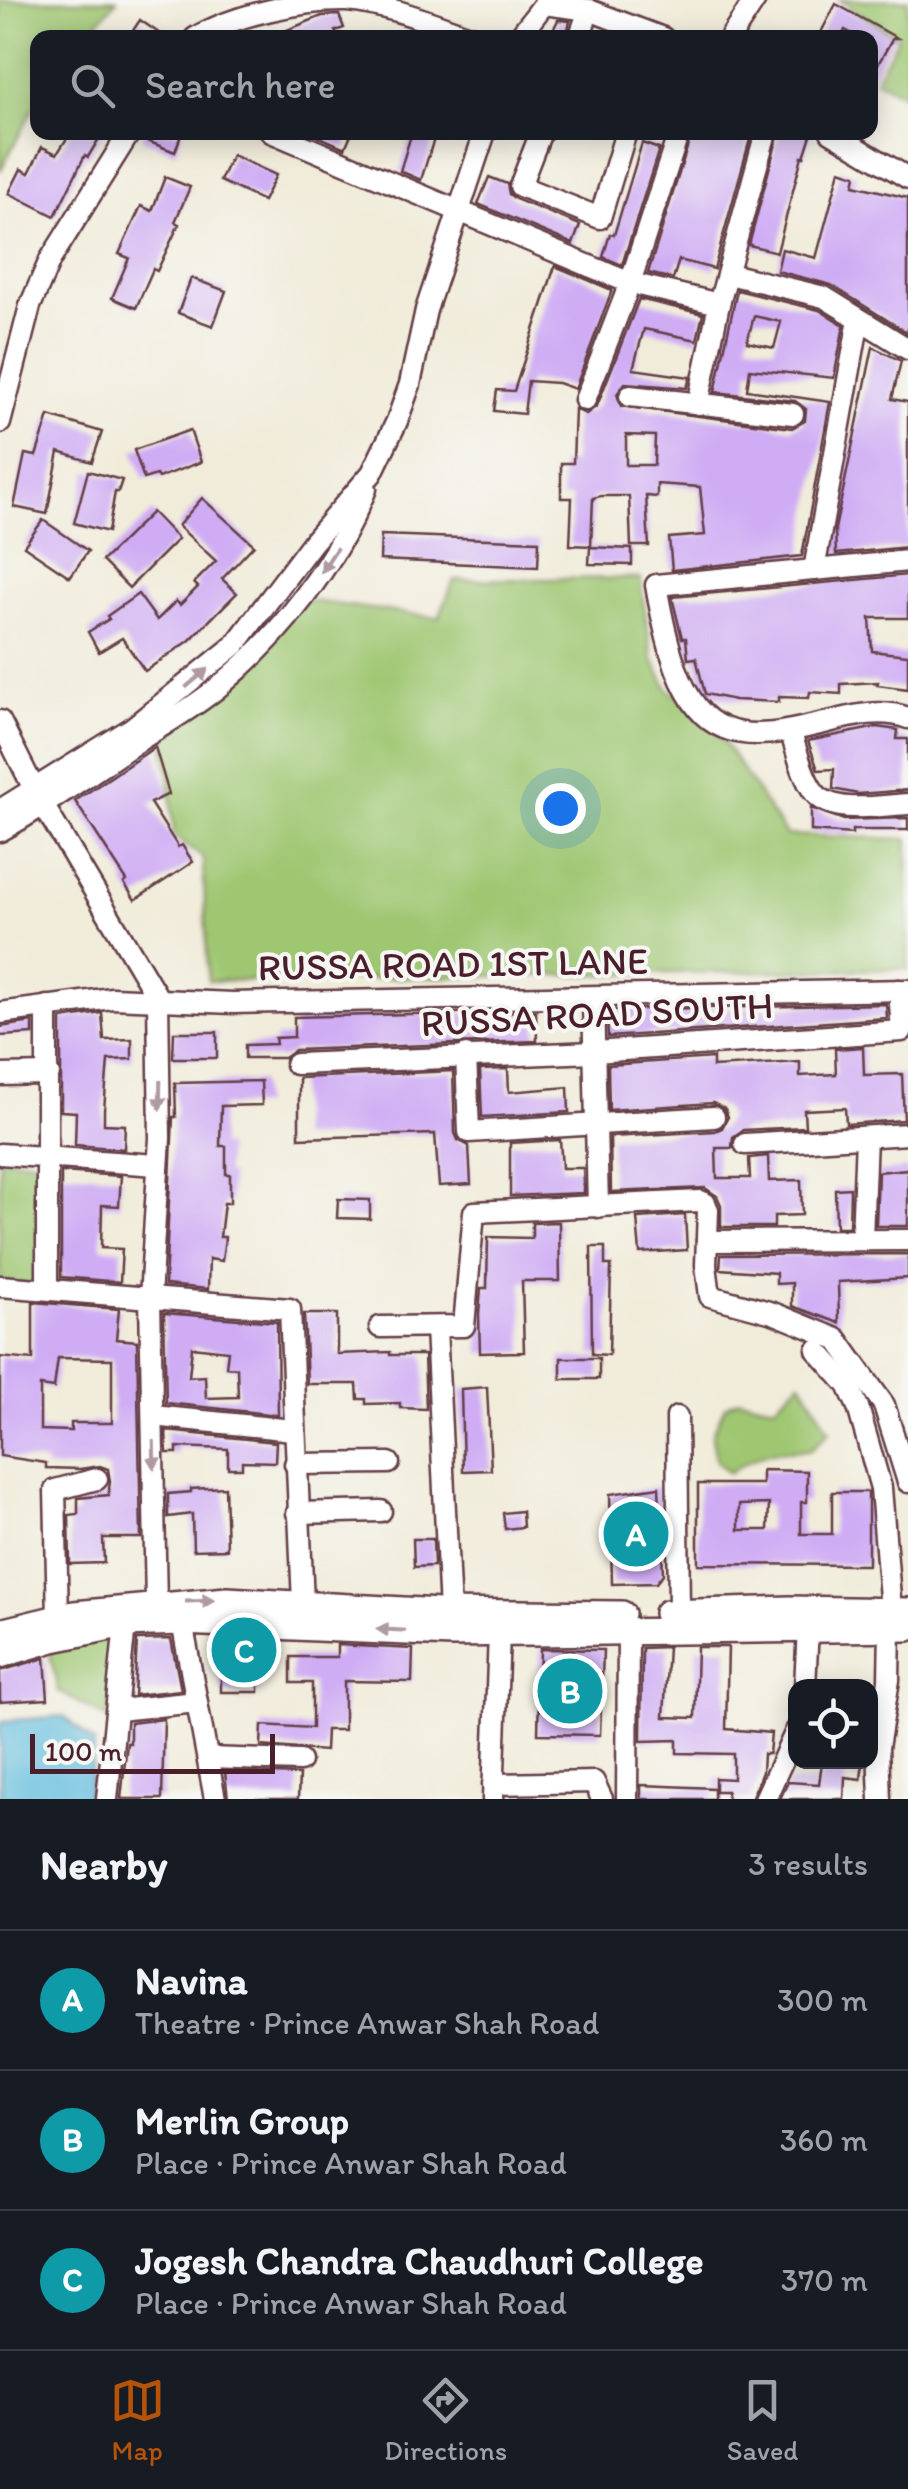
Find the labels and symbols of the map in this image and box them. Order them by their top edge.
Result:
one-way arrow [320,547,339,574]
one-way arrow [184,668,209,689]
your location [535,783,586,834]
street label: RUSSA ROAD 1ST LANE [257,938,649,990]
street label: RUSSA ROAD SOUTH [420,982,774,1046]
one-way arrow [152,1080,168,1112]
one-way arrow [146,1440,162,1472]
pin: A [604,1496,668,1572]
one-way arrow [184,1593,216,1609]
pin: C [212,1612,276,1688]
one-way arrow [374,1622,406,1638]
pin: B [538,1654,602,1728]
scale bar [30,1729,275,1774]

